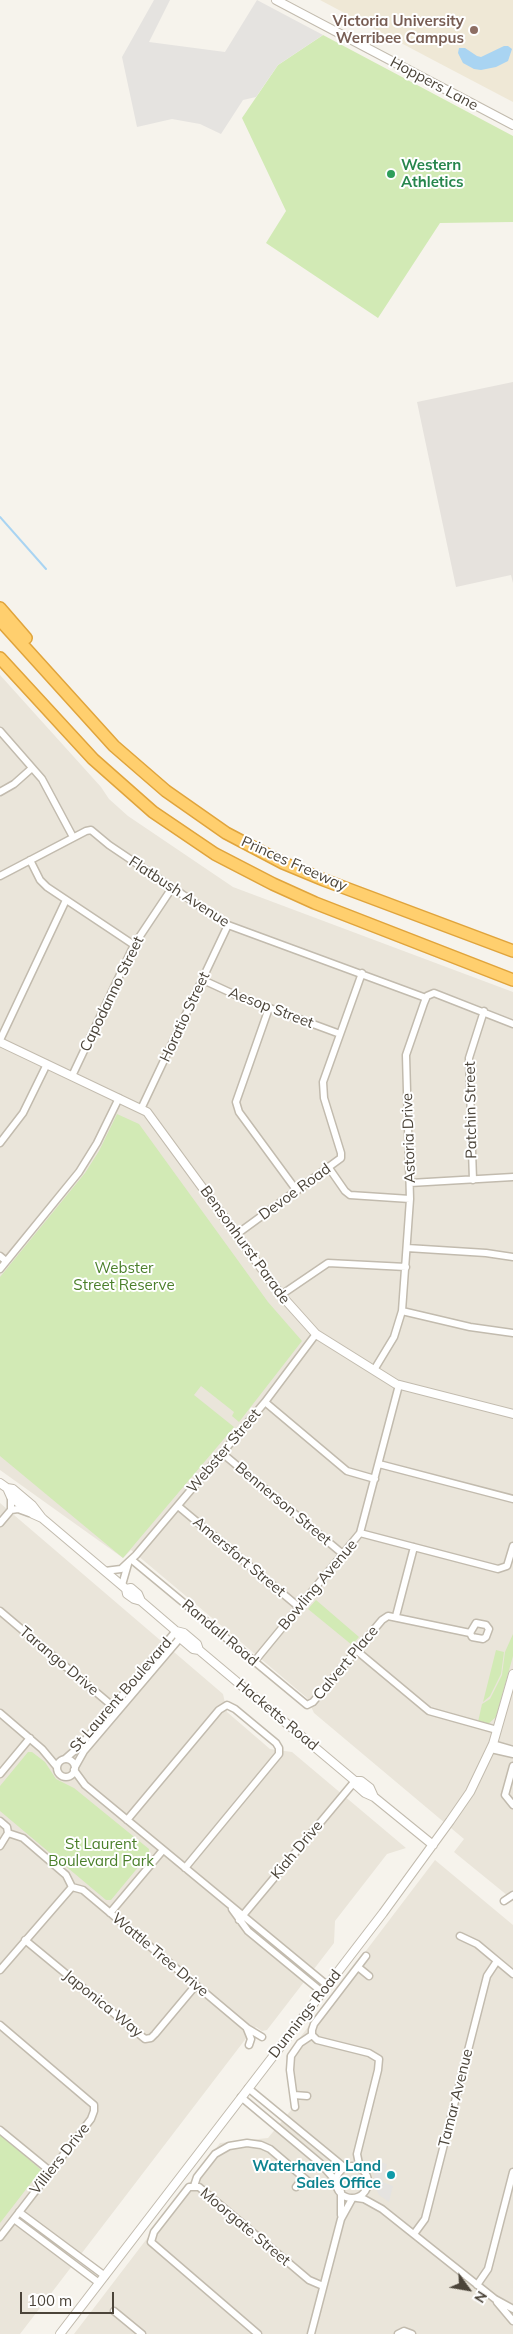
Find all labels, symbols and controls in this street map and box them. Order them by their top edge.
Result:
place label: Victoria University Werribee Campus [332,12,464,47]
marker: Victoria University Werribee Campus [468,24,480,36]
street label: Hoppers Lane [387,53,481,115]
place label: Western Athletics [401,156,464,191]
marker: Western Athletics [385,168,397,180]
street label: Princes Freeway [238,833,350,895]
street label: Flatbush Avenue [125,853,233,931]
street label: Capodanno Street [76,933,148,1055]
street label: Horatio Street [156,969,214,1065]
street label: Aesop Street [226,984,316,1032]
street label: Patchin Street [461,1061,481,1159]
street label: Astoria Drive [398,1093,420,1183]
street label: Devoe Road [256,1160,334,1224]
street label: Bensonhurst Parade [196,1183,294,1307]
park label: Webster Street Reserve [73,1259,175,1294]
street label: Webster Street [184,1405,264,1497]
street label: Bennerson Street [231,1459,335,1549]
street label: Amersfort Street [189,1513,289,1601]
street label: Bowling Avenue [275,1536,361,1634]
street label: Randall Road [178,1596,262,1670]
street label: Calvert Place [310,1622,382,1704]
street label: Tarango Drive [16,1623,102,1699]
street label: St Laurent Boulevard [66,1634,176,1756]
street label: Hacketts Road [232,1675,322,1755]
street label: Kiah Drive [267,1817,327,1883]
park label: St Laurent Boulevard Park [48,1835,154,1870]
street label: Wattle Tree Drive [108,1909,212,2001]
street label: Dunnings Road [265,1966,345,2062]
street label: Japonica Way [60,1967,146,2041]
street label: Tamar Avenue [435,2047,477,2149]
street label: Villiers Drive [26,2120,94,2198]
place label: Waterhaven Land Sales Office [252,2157,381,2192]
marker: Waterhaven Land Sales Office [385,2169,397,2181]
street label: Moorgate Street [196,2184,294,2270]
north arrow [443,2264,493,2314]
scale bar [22,2282,116,2314]
text: N [470,2288,491,2306]
text: 100 m [28,2291,72,2310]

